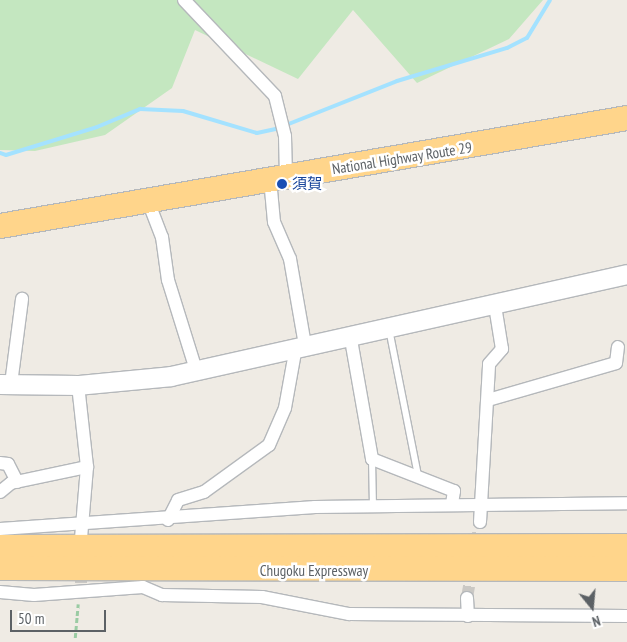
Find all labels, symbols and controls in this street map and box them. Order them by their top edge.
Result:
street label: National Highway Route 29 [331,138,473,178]
place label: 須賀 [292,175,322,193]
marker: 須賀 [276,178,288,190]
street label: Chugoku Expressway [260,562,368,580]
north arrow [567,582,617,632]
scale bar [12,600,109,632]
text: 50 m [18,609,44,628]
text: N [590,612,603,631]

